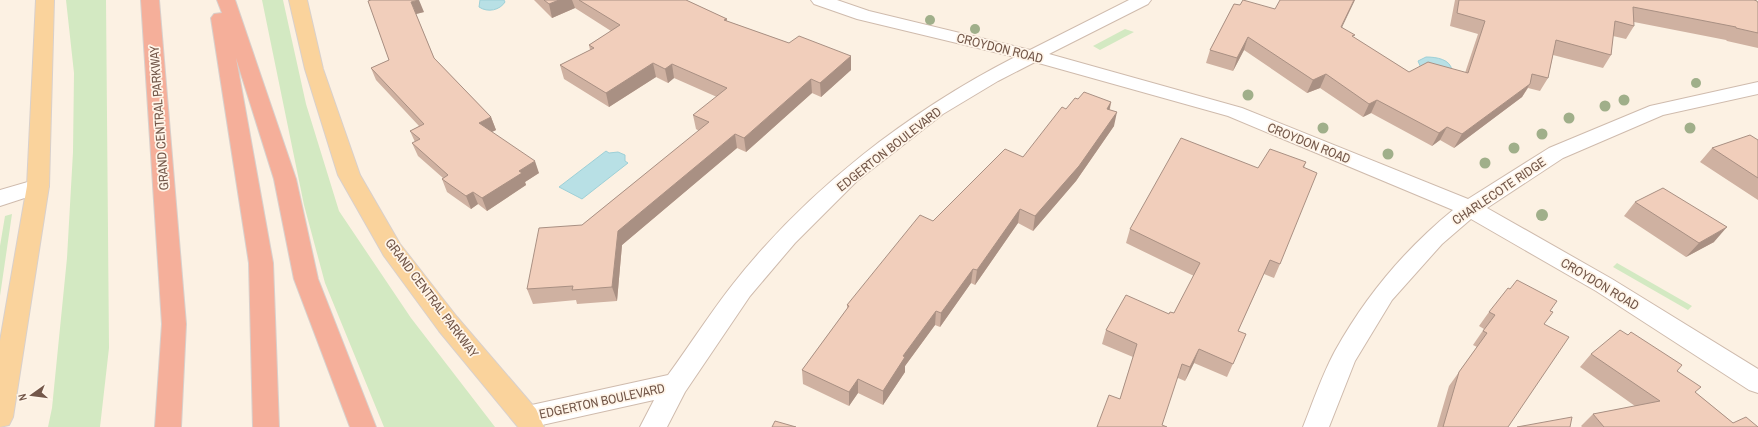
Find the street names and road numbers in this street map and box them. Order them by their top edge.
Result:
street label: CROYDON ROAD [955,29,1045,67]
street label: GRAND CENTRAL PARKWAY [145,45,173,191]
street label: EDGERTON BOULEVARD [833,103,945,195]
street label: CROYDON ROAD [1265,119,1353,168]
street label: CHARLECOTE RIDGE [1449,153,1549,229]
street label: GRAND CENTRAL PARKWAY [382,235,482,361]
street label: CROYDON ROAD [1558,254,1642,314]
street label: EDGERTON BOULEVARD [538,379,667,423]

